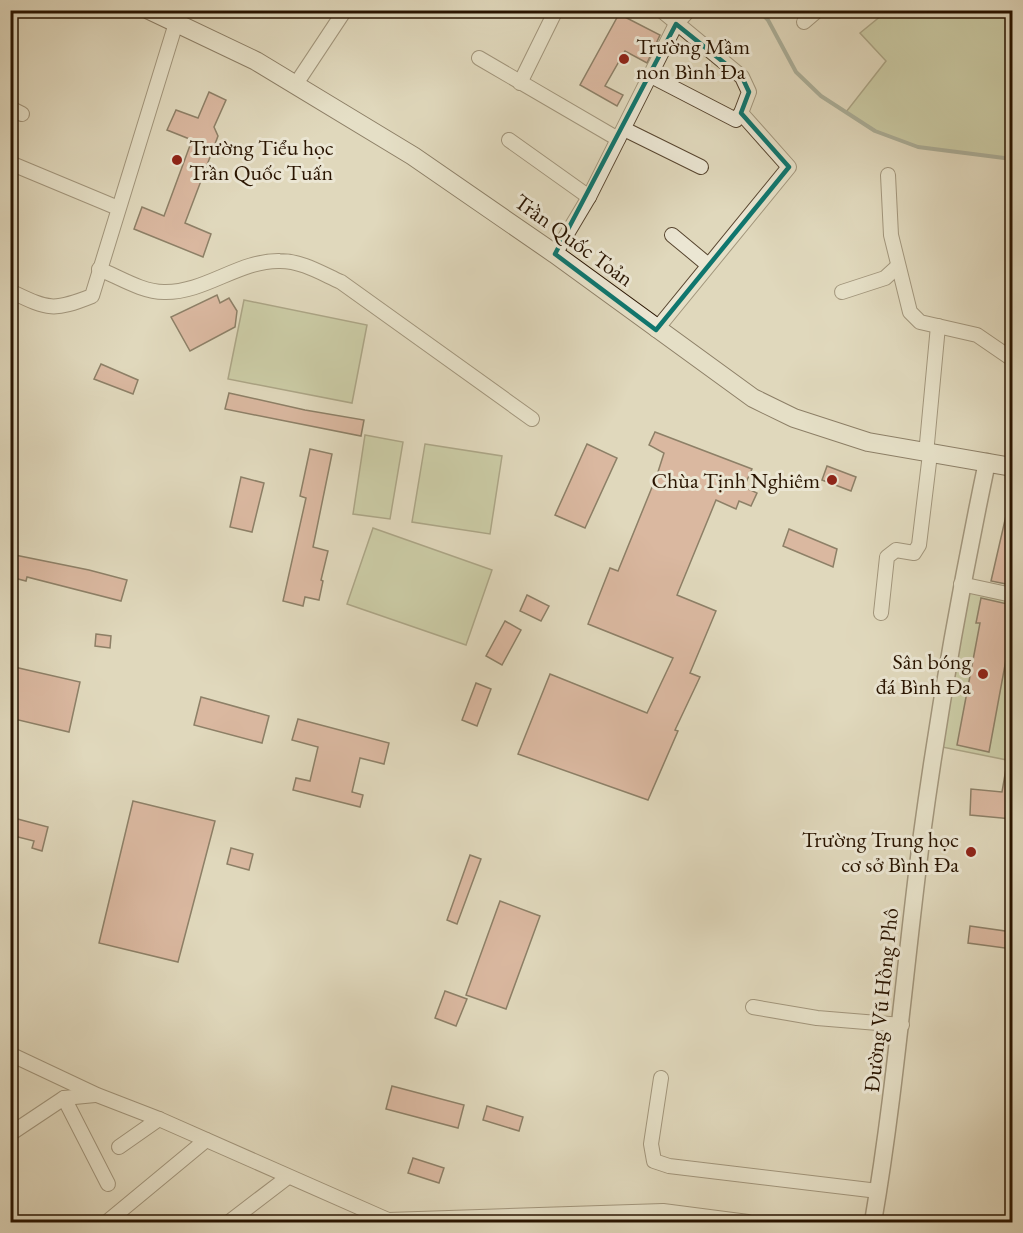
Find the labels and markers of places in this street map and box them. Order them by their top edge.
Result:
place label: Trường Mầm non Bình Đa [636,32,750,86]
marker: Trường Mầm non Bình Đa [617,52,631,66]
place label: Trường Tiểu học Trần Quốc Tuấn [189,133,334,187]
marker: Trường Tiểu học Trần Quốc Tuấn [170,153,184,167]
place label: Chùa Tịnh Nghiêm [651,466,820,495]
marker: Chùa Tịnh Nghiêm [825,473,839,487]
place label: Sân bóng đá Bình Đa [876,647,971,701]
marker: Sân bóng đá Bình Đa [976,667,990,681]
place label: Trường Trung học cơ sở Bình Đa [802,825,959,879]
marker: Trường Trung học cơ sở Bình Đa [964,845,978,859]

